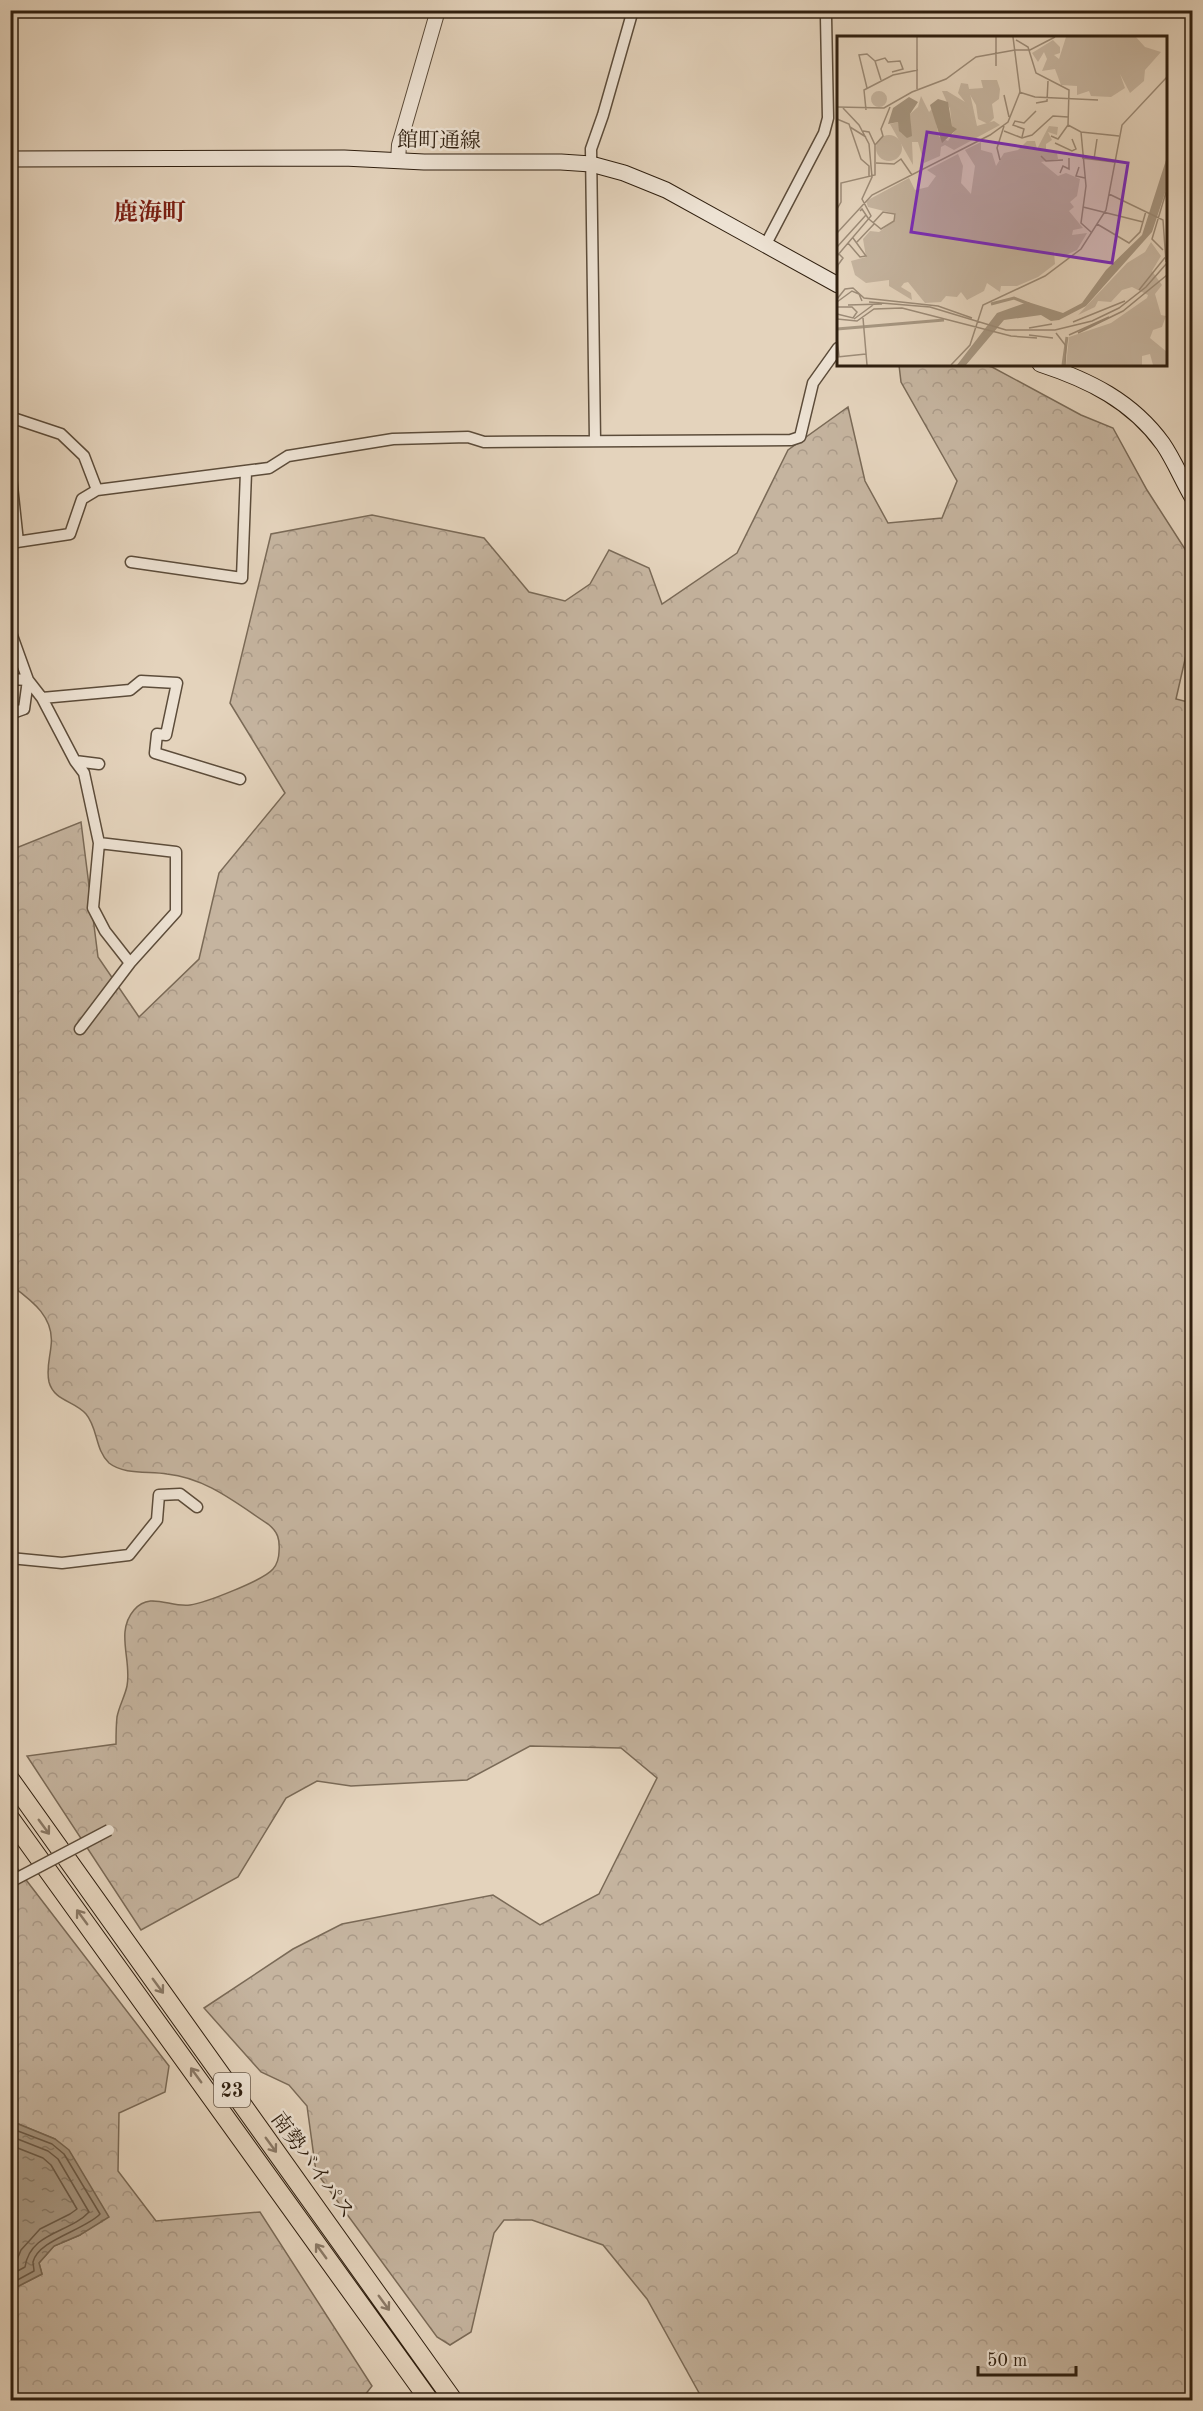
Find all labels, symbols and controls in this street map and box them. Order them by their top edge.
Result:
inset map [837,36,1167,366]
street label: 館町通線 [397,128,481,153]
district label: 鹿海町 [114,199,186,226]
one-way arrow [38,1819,51,1835]
one-way arrow [76,1909,88,1925]
one-way arrow [152,1977,164,1993]
one-way arrow [189,2068,202,2084]
road number: 23 [214,2073,250,2107]
street label: 南勢バイパス [266,2108,359,2223]
one-way arrow [265,2136,277,2152]
one-way arrow [315,2243,328,2259]
one-way arrow [378,2295,390,2311]
scale bar [978,2339,1076,2377]
text: 50 m [987,2352,1027,2370]

